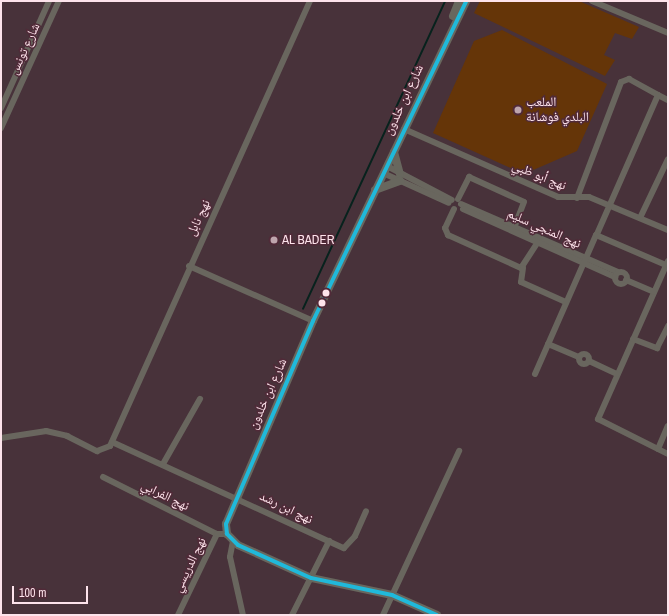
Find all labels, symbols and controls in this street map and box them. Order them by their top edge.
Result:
street label: شارع تونس [6,21,44,77]
street label: شارع ابن خلدون [381,62,427,138]
place label: الملعب البلدي فوشانة [526,95,589,126]
marker: الملعب البلدي فوشانة [513,105,523,115]
street label: نهج أبو ظبي [510,158,568,194]
street label: نهج نابل [184,197,214,239]
street label: نهج المنجي سليم [505,206,583,252]
place label: AL BADER [282,232,335,248]
marker: AL BADER [269,235,279,245]
unlabelled marker [321,288,331,298]
unlabelled marker [317,298,327,308]
street label: شارع ابن خلدون [245,356,291,432]
street label: نهج الفرابي [138,478,192,514]
street label: نهج ابن رشد [257,488,315,528]
street label: نهج الدريسي [170,535,210,595]
scale bar [14,578,90,604]
text: 100 m [19,585,46,601]

